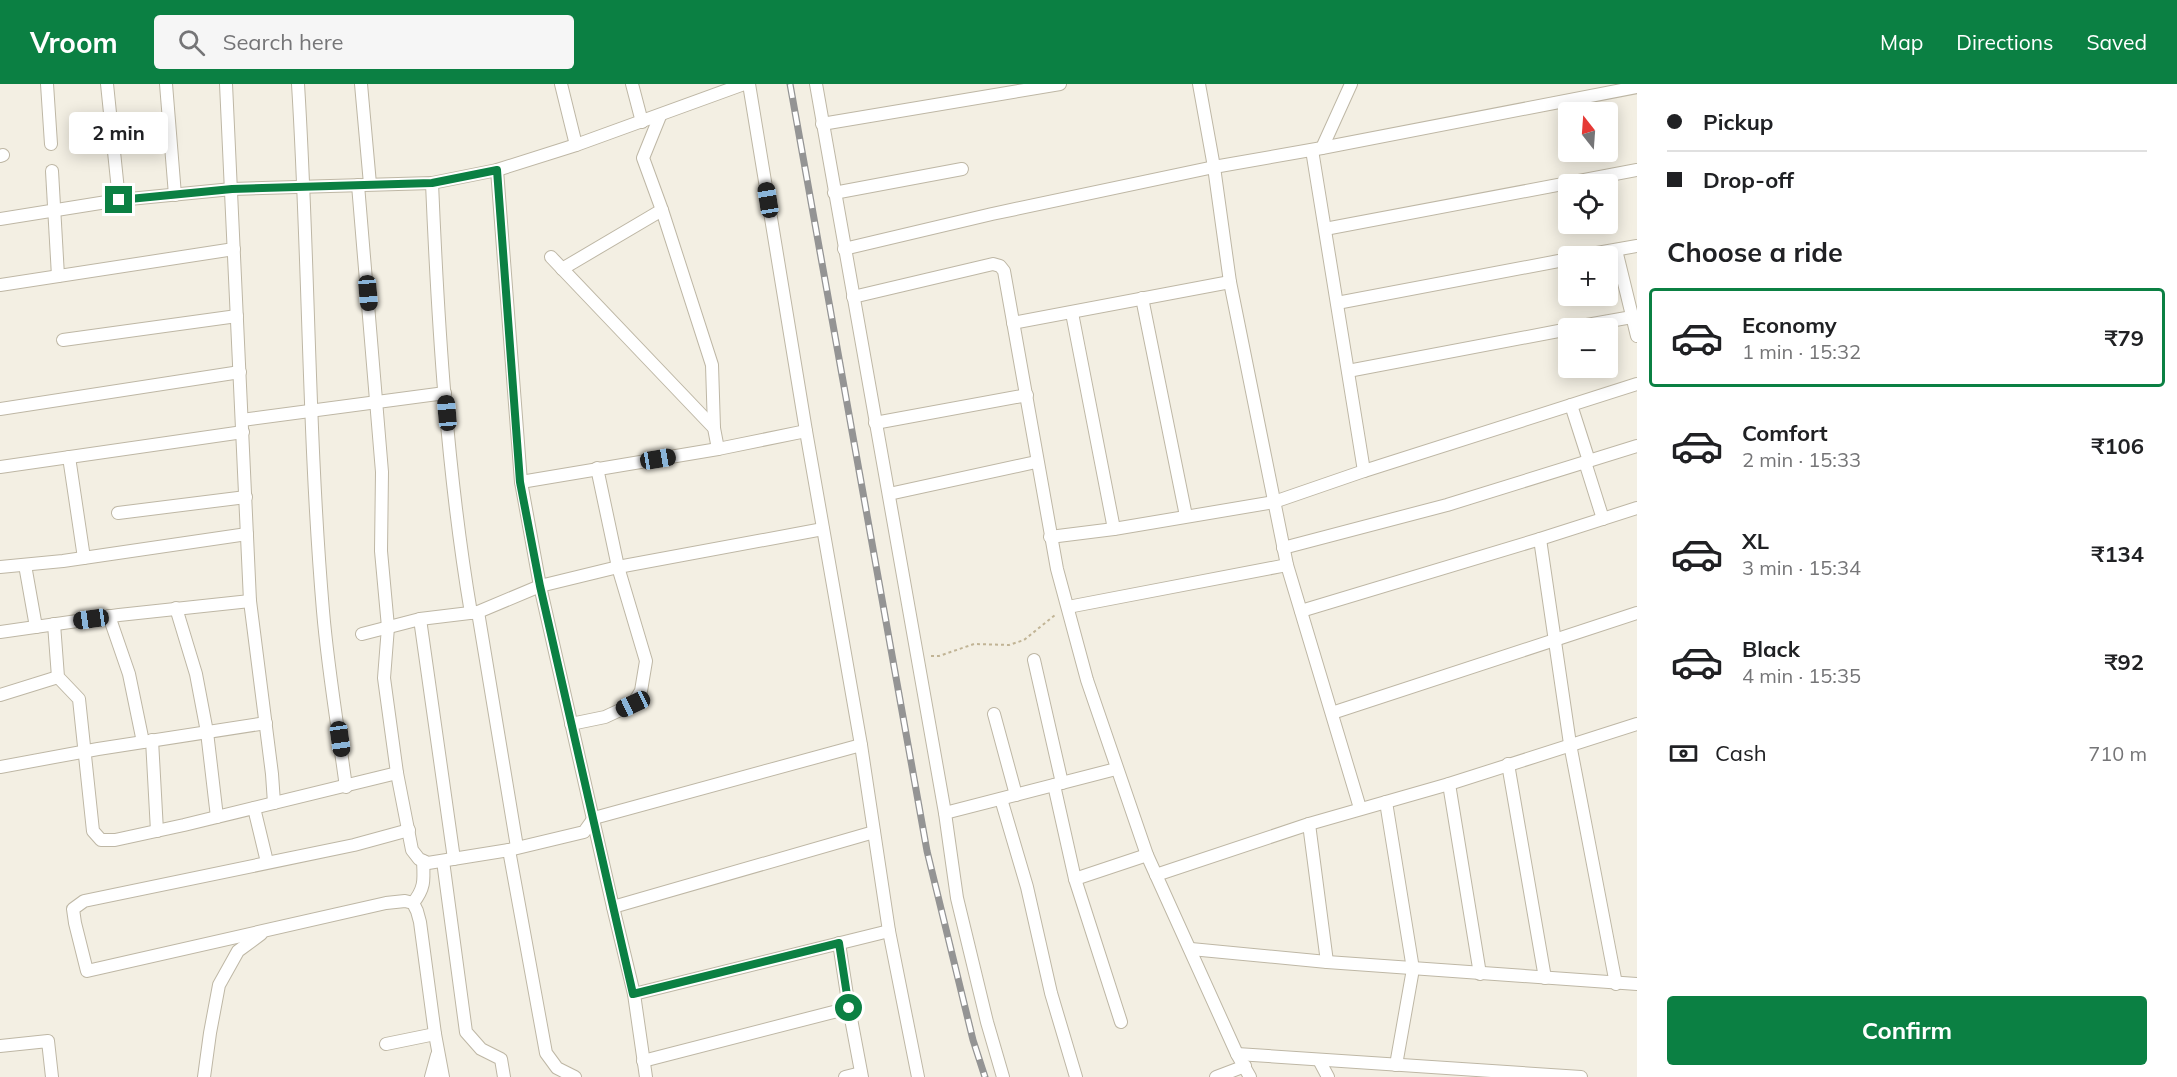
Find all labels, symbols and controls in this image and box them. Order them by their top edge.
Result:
search box [154,15,574,69]
text: Vroom [30,25,118,60]
icon: search [175,26,208,59]
text: Search here [223,28,344,56]
text: Map [1880,29,1923,55]
text: Directions [1956,29,2053,55]
text: Saved [2086,29,2147,55]
north arrow [1558,102,1618,162]
map controls [1558,102,1618,378]
text: Pickup [1703,108,1773,136]
callout: 2 min [70,113,168,155]
text: 2 min [92,120,145,145]
text: Drop-off [1703,166,1794,194]
button: locate [1558,174,1618,234]
car [756,181,780,219]
route end [105,186,132,213]
text: Choose a ride [1667,235,1843,269]
button: + [1558,246,1618,306]
car [357,274,379,312]
icon: car [1670,311,1724,365]
text: Economy [1742,311,1837,339]
button: − [1558,318,1618,378]
text: ₹79 [2104,324,2144,352]
text: 1 min · 15:32 [1742,339,1861,364]
car [436,394,458,432]
icon: car [1670,419,1724,473]
text: Comfort [1742,419,1828,447]
text: ₹106 [2091,432,2144,460]
car [639,447,677,471]
text: 2 min · 15:33 [1742,447,1861,472]
icon: car [1670,527,1724,581]
text: XL [1742,527,1769,555]
text: ₹134 [2091,540,2144,568]
text: 3 min · 15:34 [1742,555,1861,580]
car [72,608,110,630]
icon: car [1670,635,1724,689]
text: Black [1742,635,1800,663]
text: ₹92 [2104,648,2144,676]
text: 4 min · 15:35 [1742,663,1861,688]
car [613,688,653,720]
car [329,720,351,758]
icon: cash [1667,737,1700,770]
text: Cash [1715,739,1767,767]
text: 710 m [2088,741,2147,766]
route start [835,994,862,1021]
button: Confirm [1667,996,2147,1065]

